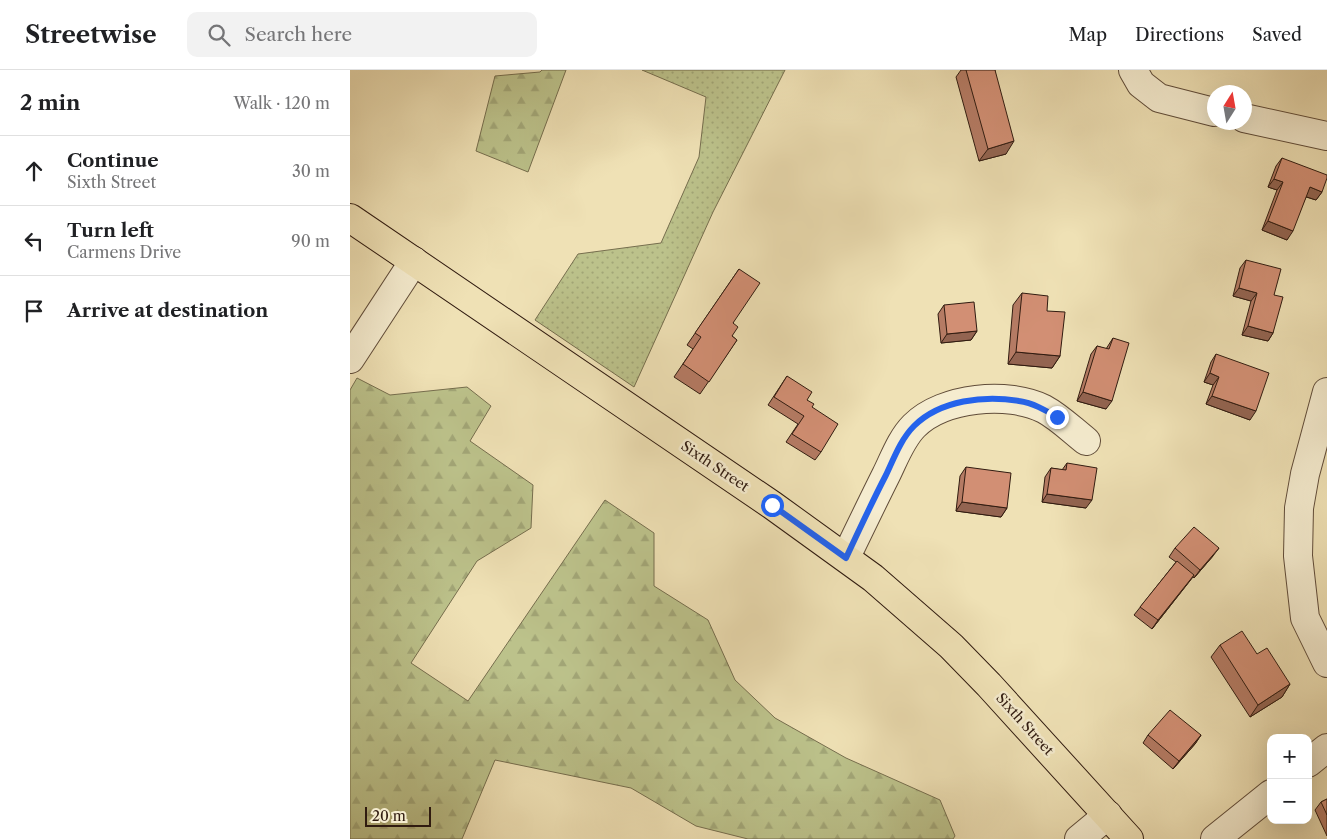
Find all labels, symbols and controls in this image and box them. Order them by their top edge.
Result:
search box [187,12,537,57]
text: Streetwise [25,20,157,49]
icon: search [205,21,233,49]
text: Search here [245,23,352,46]
text: Map [1068,24,1107,46]
text: Directions [1135,24,1224,46]
text: Saved [1252,24,1302,46]
north arrow [1207,85,1252,130]
text: 2 min [20,90,80,115]
text: Walk · 120 m [234,93,330,113]
text: Continue [67,149,159,172]
icon: ahead [20,157,48,185]
text: 30 m [292,161,330,181]
text: Sixth Street [67,172,156,192]
text: Turn left [67,219,154,242]
icon: left [20,227,48,255]
text: 90 m [291,231,330,251]
text: Carmens Drive [67,242,181,262]
icon: arrive [20,297,48,325]
text: Arrive at destination [67,299,268,322]
route end [1046,406,1069,429]
street label: Sixth Street [678,437,752,495]
route start [761,494,784,517]
street label: Sixth Street [992,689,1058,759]
map controls [1267,734,1312,824]
button: + [1267,734,1312,779]
button: − [1267,779,1312,824]
scale bar [365,804,431,827]
text: 20 m [372,807,406,825]

